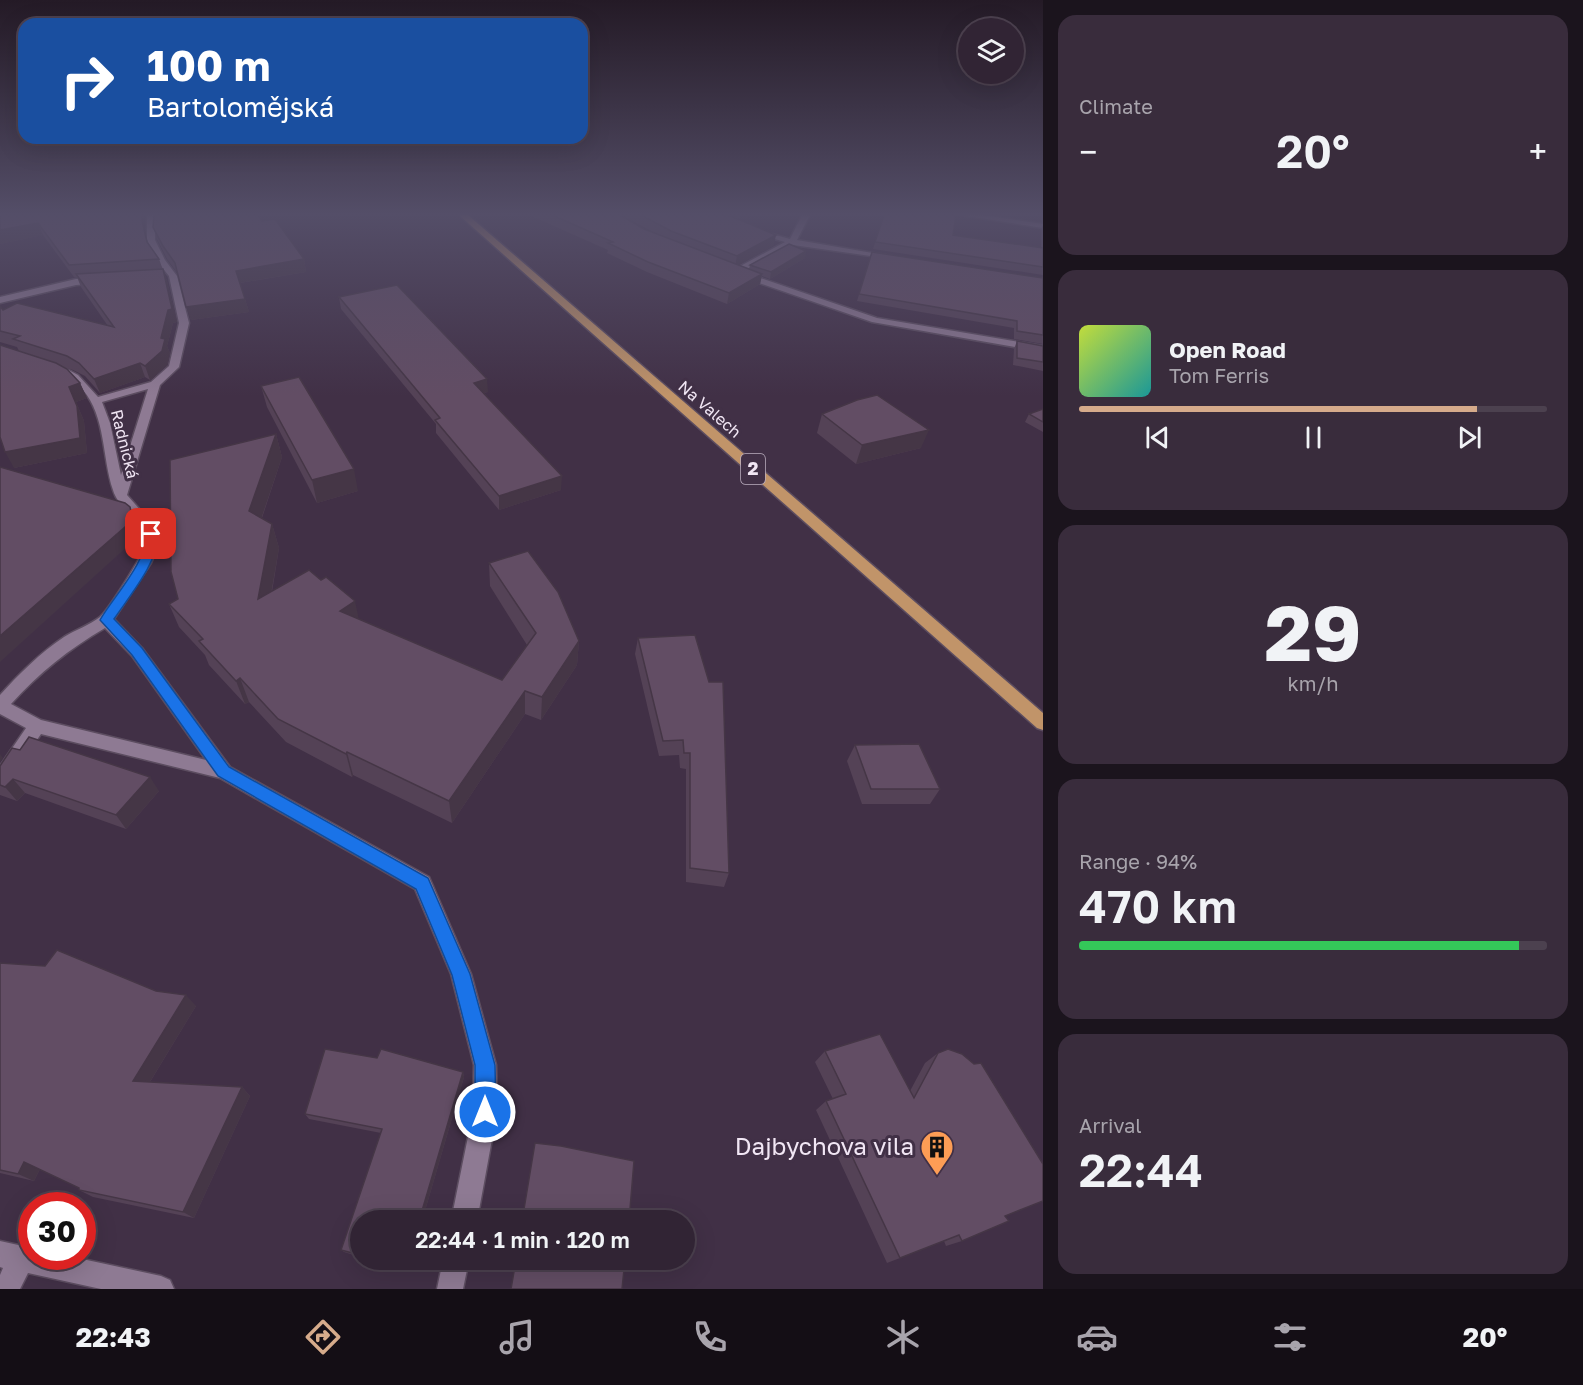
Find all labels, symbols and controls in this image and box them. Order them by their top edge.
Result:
map controls [958,18,1024,84]
button: layers [958,18,1024,84]
text: 100 m [147,40,270,90]
icon: right [48,42,126,120]
text: Bartolomějská [147,91,334,123]
text: Climate [1079,94,1153,118]
text: 20° [1276,124,1350,178]
text: − [1079,132,1097,171]
text: + [1529,132,1547,171]
text: Open Road [1169,336,1286,363]
text: Tom Ferris [1169,363,1269,387]
street label: Na Valech [674,376,746,442]
street label: Radnická [107,407,143,481]
icon: previous [1141,421,1174,454]
icon: pause [1297,421,1330,454]
icon: next [1453,421,1486,454]
road number: 2 [741,454,765,484]
pin [125,508,176,559]
icon: arrive [134,517,167,550]
text: 29 [1264,585,1362,678]
text: km/h [1288,671,1338,695]
text: Range · 94% [1079,849,1197,873]
text: 470 km [1079,879,1237,933]
position arrow [453,1080,517,1144]
text: Arrival [1079,1113,1142,1137]
building icon: Dajbychova vila [919,1129,955,1176]
place label: Dajbychova vila [735,1131,914,1160]
text: 22:44 [1079,1143,1203,1197]
speed limit sign: 30 [18,1192,96,1270]
text: 22:44 · 1 min · 120 m [415,1226,630,1253]
icon: directions [302,1316,344,1358]
icon: music [496,1316,538,1358]
icon: phone [689,1316,731,1358]
icon: climate [882,1316,924,1358]
icon: car [1076,1316,1118,1358]
icon: filters [1269,1316,1311,1358]
text: 22:43 [76,1321,151,1353]
text: 20° [1463,1321,1507,1353]

